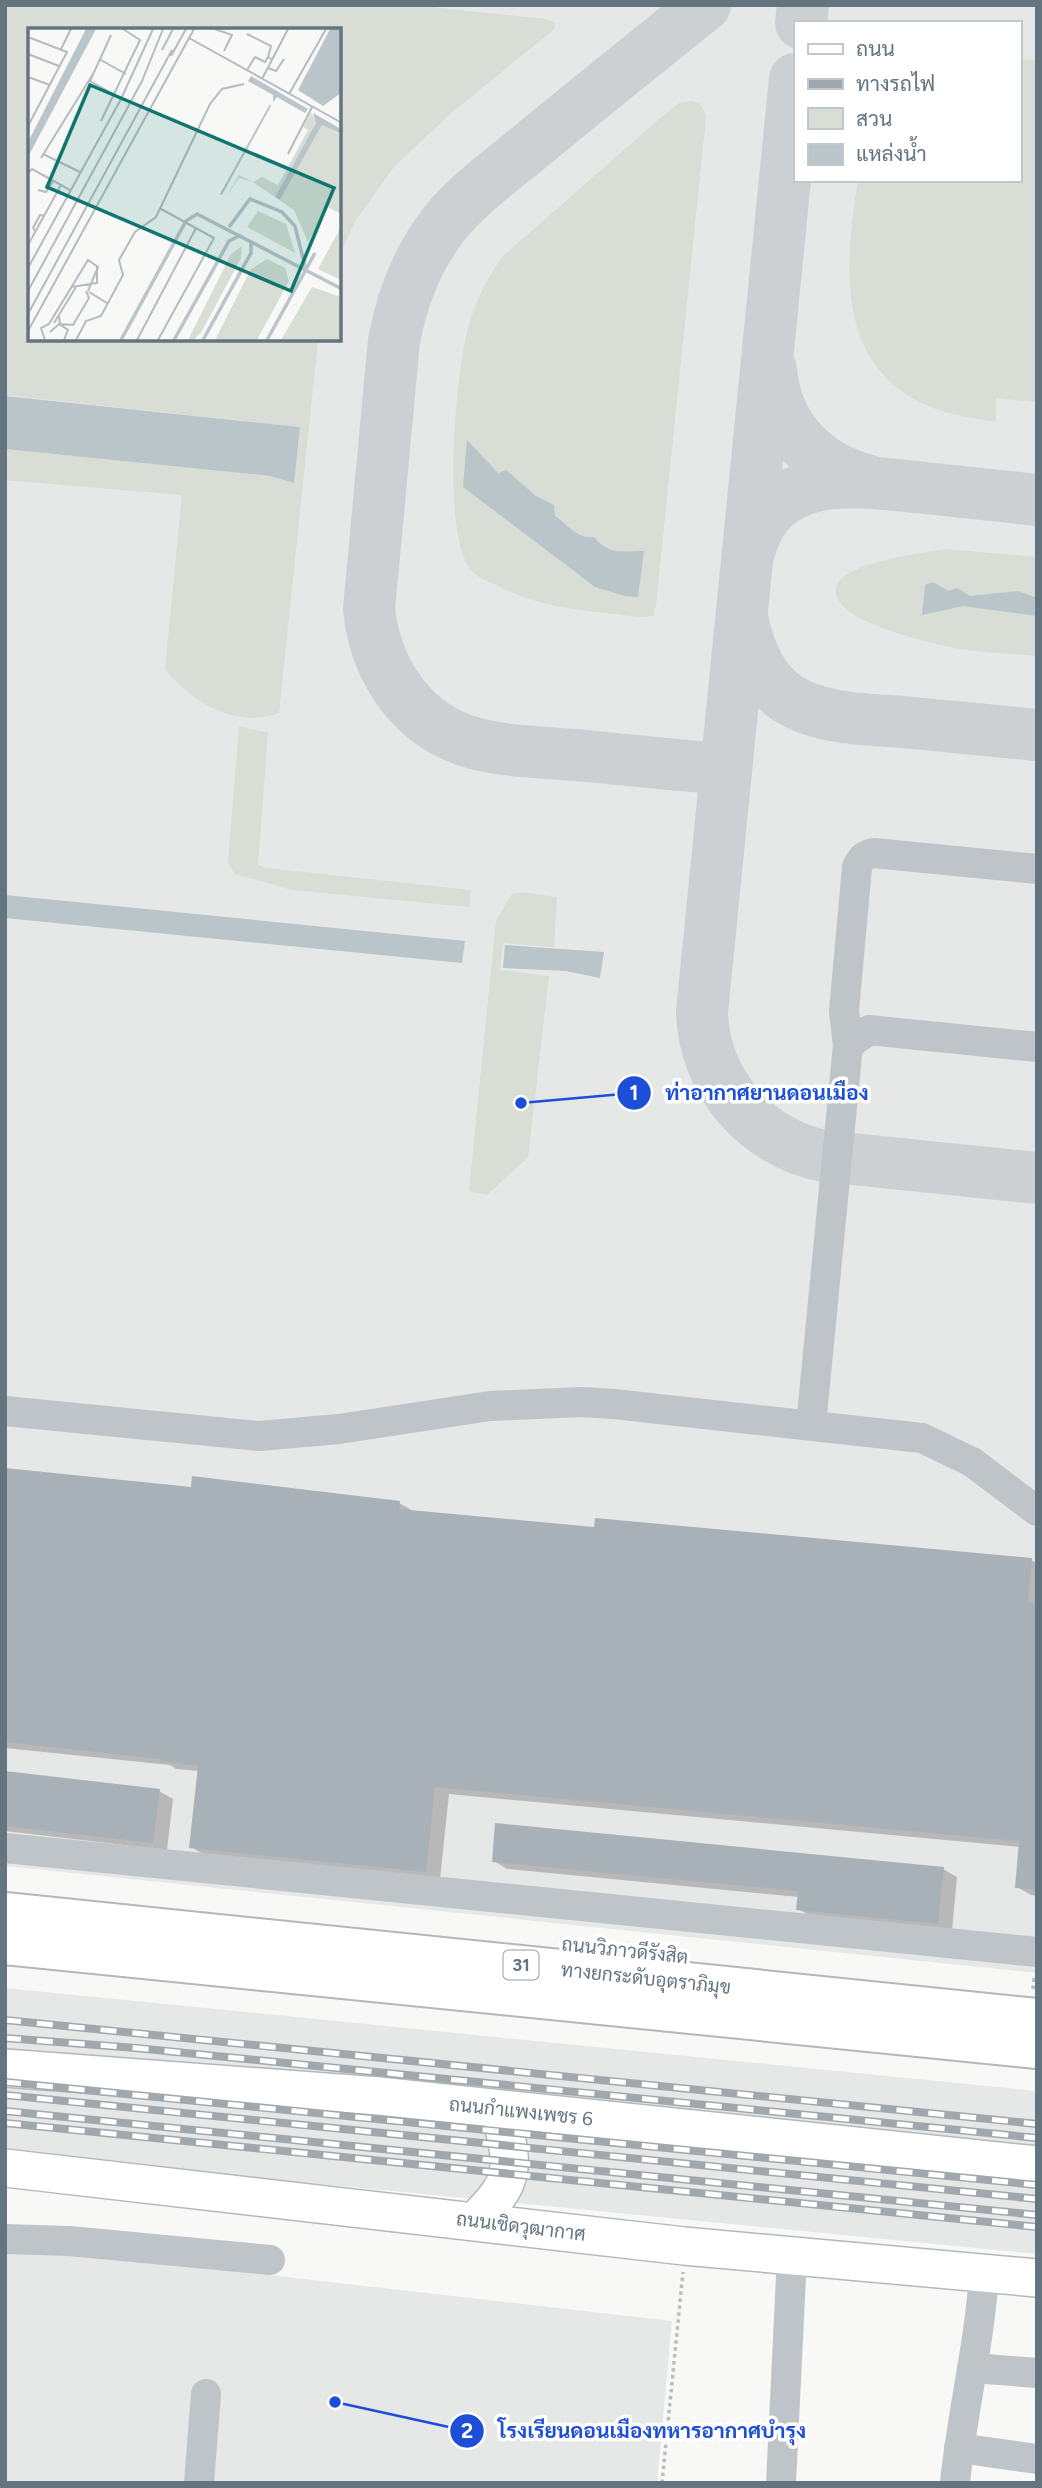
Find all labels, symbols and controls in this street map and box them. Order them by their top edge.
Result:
legend [794,21,1021,182]
inset map [28,28,341,341]
text: ถนน [856,36,895,61]
text: ทางรถไฟ [856,71,935,96]
text: สวน [856,106,892,131]
text: แหล่งน้ำ [856,136,927,166]
callout: ท่าอากาศยานดอนเมือง [616,1072,882,1114]
text: 1 [630,1080,638,1105]
text: ท่าอากาศยานดอนเมือง [665,1080,869,1105]
street label: ถนนวิภาวดีรังสิต [560,1931,690,1969]
road number: 31 [504,1951,538,1980]
street label: ทางยกระดับอุตราภิมุข [560,1958,732,2000]
street label: ถนนกำแพงเพชร 6 [448,2093,594,2131]
street label: ถนนเชิดวุฒากาศ [455,2207,587,2247]
callout: โรงเรียนดอนเมืองทหารอากาศบำรุง [449,2410,820,2452]
text: โรงเรียนดอนเมืองทหารอากาศบำรุง [496,2417,806,2446]
text: 2 [461,2418,473,2443]

